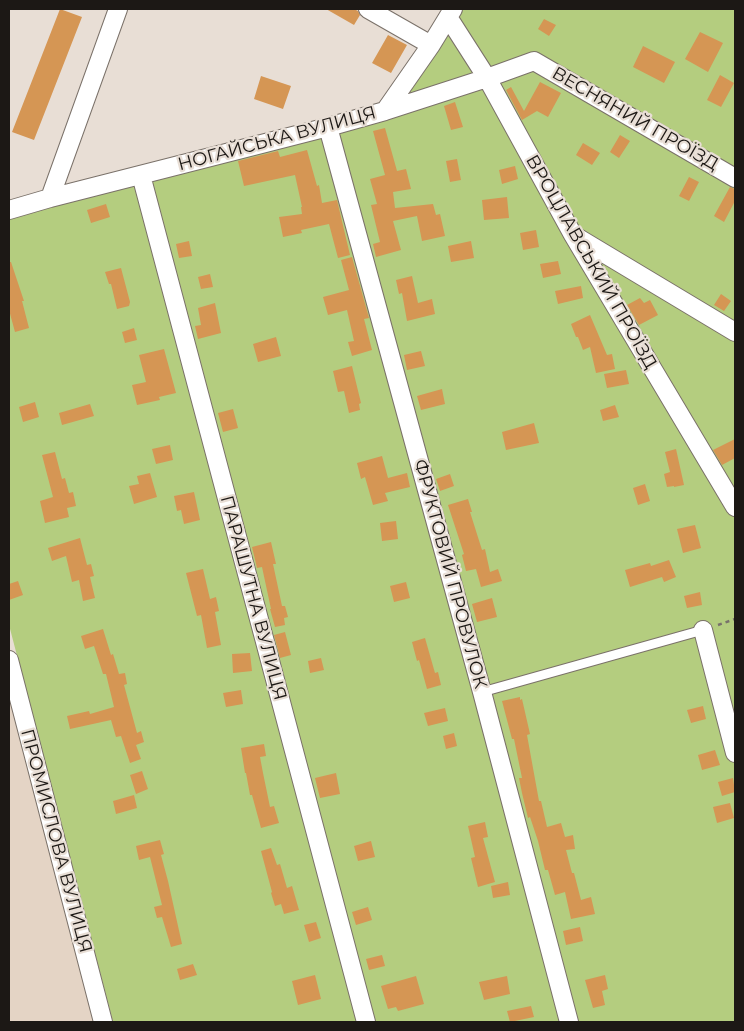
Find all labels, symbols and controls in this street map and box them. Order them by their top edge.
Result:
street label: ВЕСНЯНИЙ ПРОЇЗД [548,62,722,176]
street label: НОГАЙСЬКА ВУЛИЦЯ [176,102,378,176]
street label: ВРОЦЛАВСЬКИЙ ПРОЇЗД [521,151,661,373]
street label: ФРУКТОВИЙ ПРОВУЛОК [409,457,491,691]
street label: ПАРАШУТНА ВУЛИЦЯ [215,493,291,703]
street label: ПРОМИСЛОВА ВУЛИЦЯ [16,727,96,955]

